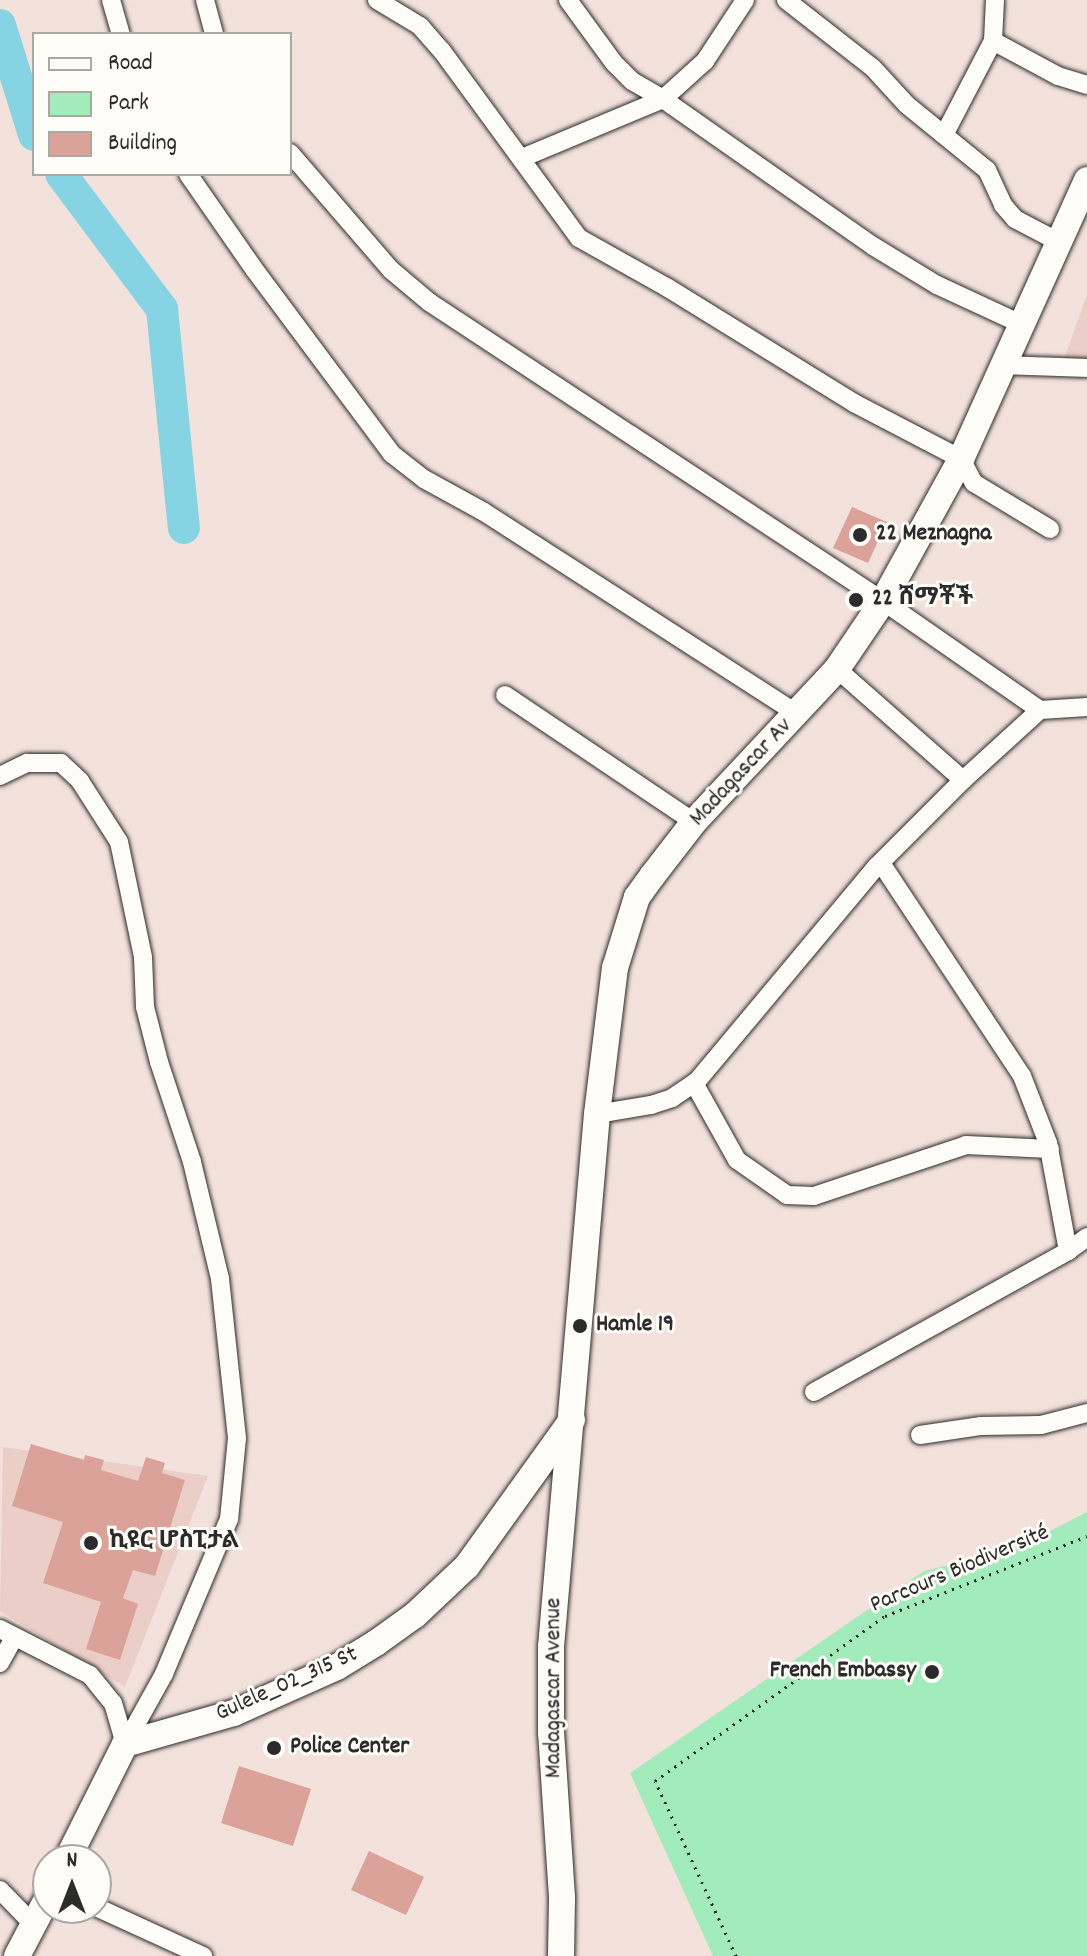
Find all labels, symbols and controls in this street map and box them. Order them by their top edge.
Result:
legend [32,32,292,176]
text: Road [108,47,153,81]
text: Park [108,87,149,121]
text: Building [108,127,177,161]
place label: 22 Meznagna [876,521,991,549]
marker: 22 Meznagna [851,526,869,544]
place label: 22 ሸማቾች [872,586,973,614]
marker: 22 ሸማቾች [847,591,865,609]
street label: Madagascar Av [684,713,800,833]
place label: Hamle 19 [596,1312,674,1340]
marker: Hamle 19 [571,1317,589,1335]
street label: Parcours Biodiversité [866,1519,1054,1621]
place label: ኪዩር ሆስፒታል [109,1529,239,1557]
marker: ኪዩር ሆስፒታል [80,1532,102,1554]
street label: Madagascar Avenue [541,1598,569,1778]
street label: Gulele_02_315 St [212,1641,362,1729]
place label: French Embassy [770,1658,916,1686]
marker: French Embassy [923,1663,941,1681]
place label: Police Center [290,1734,409,1762]
marker: Police Center [265,1739,283,1757]
north arrow [32,1844,112,1924]
text: N [67,1846,77,1877]

